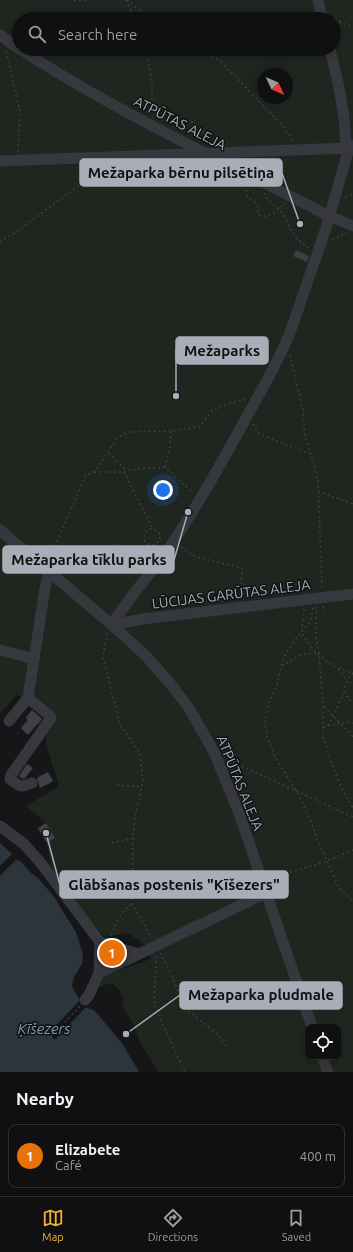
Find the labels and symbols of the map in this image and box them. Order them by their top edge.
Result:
north arrow [257,68,293,104]
street label: ATPŪTAS ALEJA [131,93,229,153]
callout: Mežaparka bērnu pilsētiņa [80,159,282,186]
text: Mežaparka bērnu pilsētiņa [88,164,274,181]
callout: Mežaparks [176,337,268,364]
text: Mežaparks [184,342,260,359]
your location [153,480,173,500]
callout: Mežaparka tīklu parks [3,546,174,573]
text: Mežaparka tīklu parks [11,551,167,568]
street label: LŪCIJAS GARŪTAS ALEJA [151,576,311,612]
street label: ATPŪTAS ALEJA [214,733,266,833]
callout: Glābšanas postenis "Ķīšezers" [60,871,288,898]
text: Glābšanas postenis "Ķīšezers" [68,876,280,893]
pin: 1 [99,938,125,968]
callout: Mežaparka pludmale [180,982,342,1009]
text: Mežaparka pludmale [188,986,334,1003]
water label: Ķīšezers [17,1020,71,1037]

